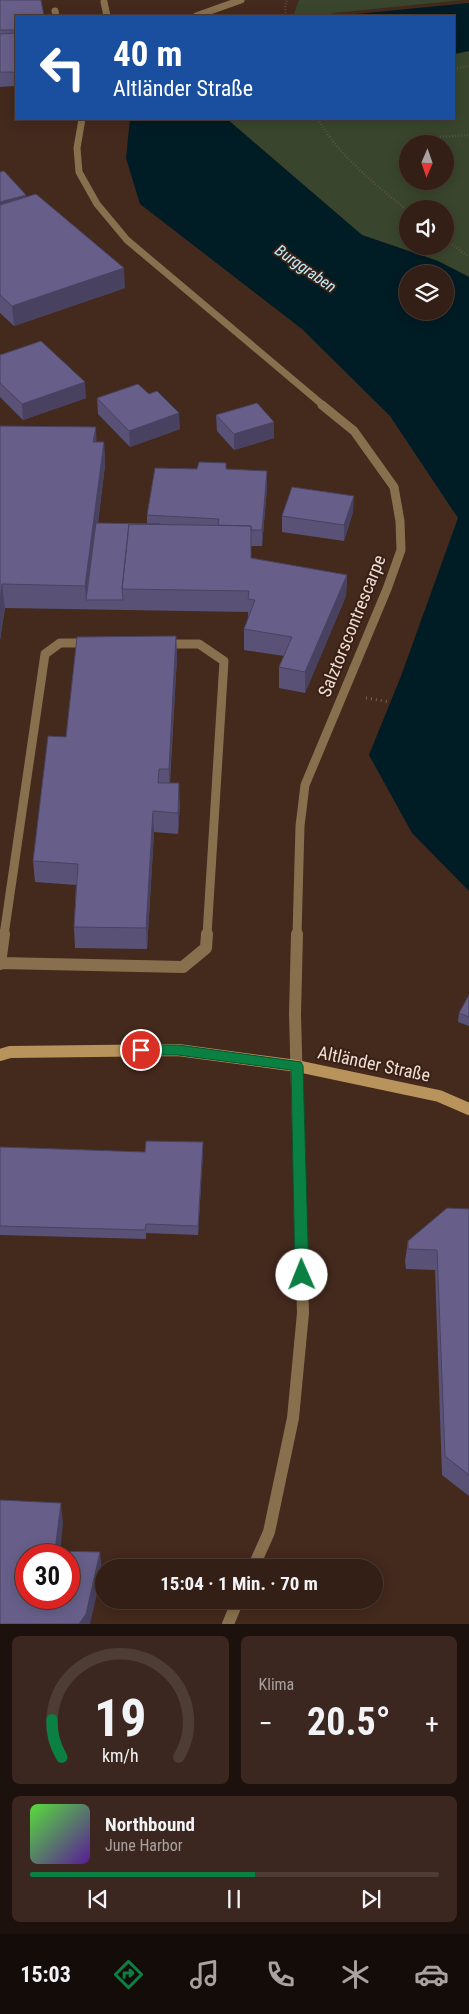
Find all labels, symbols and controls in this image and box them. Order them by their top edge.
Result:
text: 40 m [113,34,182,75]
icon: left [30,35,95,100]
text: Altländer Straße [113,76,253,101]
north arrow [399,135,454,190]
map controls [399,135,454,320]
button: sound [399,200,454,255]
water label: Burggraben [272,241,340,296]
button: layers [399,265,454,320]
street label: Salztorscontrescarpe [314,552,390,700]
pin [120,1029,162,1071]
icon: arrive [127,1036,155,1064]
street label: Altländer Straße [316,1041,432,1086]
position arrow [275,1248,327,1300]
speed limit sign: 30 [15,1544,80,1609]
text: 15:04 · 1 Min. · 70 m [160,1572,318,1595]
text: Klima [259,1675,294,1694]
text: 19 [94,1688,147,1749]
text: 20.5° [307,1700,391,1744]
text: − [259,1707,273,1740]
text: + [425,1707,439,1740]
text: km/h [102,1745,139,1766]
text: Northbound [105,1813,195,1836]
text: June Harbor [105,1836,183,1855]
icon: previous [84,1885,112,1913]
icon: pause [220,1885,248,1913]
icon: next [357,1885,385,1913]
icon: directions [111,1957,146,1992]
icon: music [187,1957,222,1992]
icon: phone [263,1957,298,1992]
icon: climate [338,1957,373,1992]
icon: car [414,1957,449,1992]
text: 15:03 [20,1962,71,1987]

